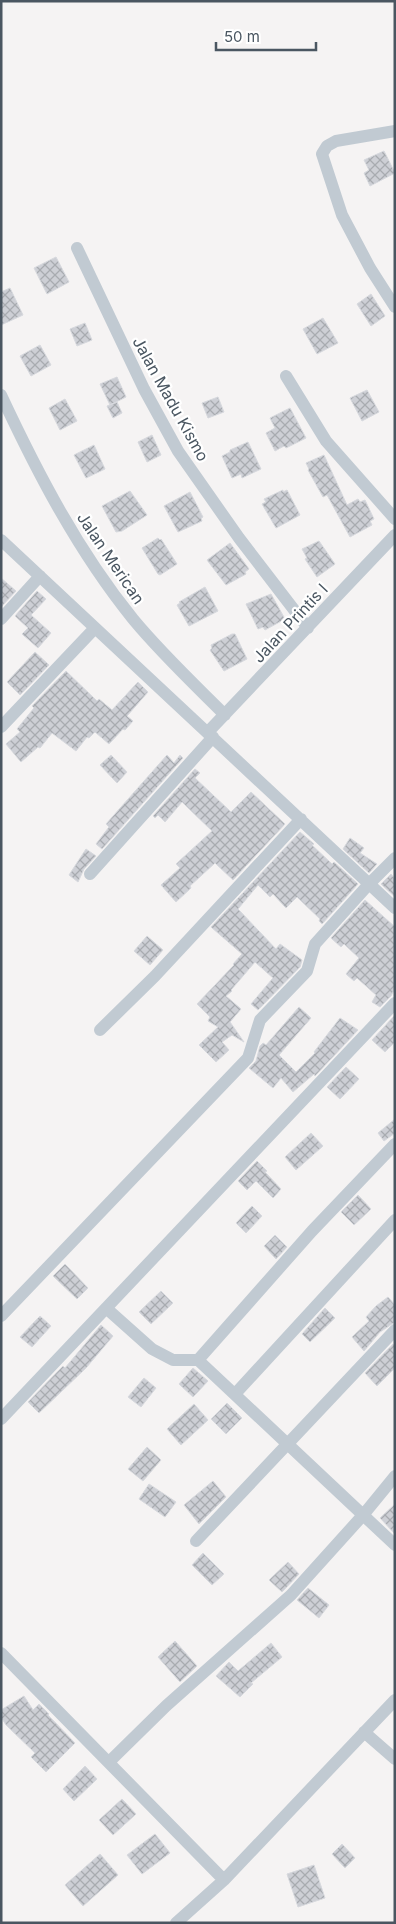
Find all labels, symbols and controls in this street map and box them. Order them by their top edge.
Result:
scale bar [216,20,316,52]
text: 50 m [224,27,260,46]
street label: Jalan Madu Kismo [129,333,213,465]
street label: Jalan Merican [73,508,149,608]
street label: Jalan Printis I [248,579,332,667]

